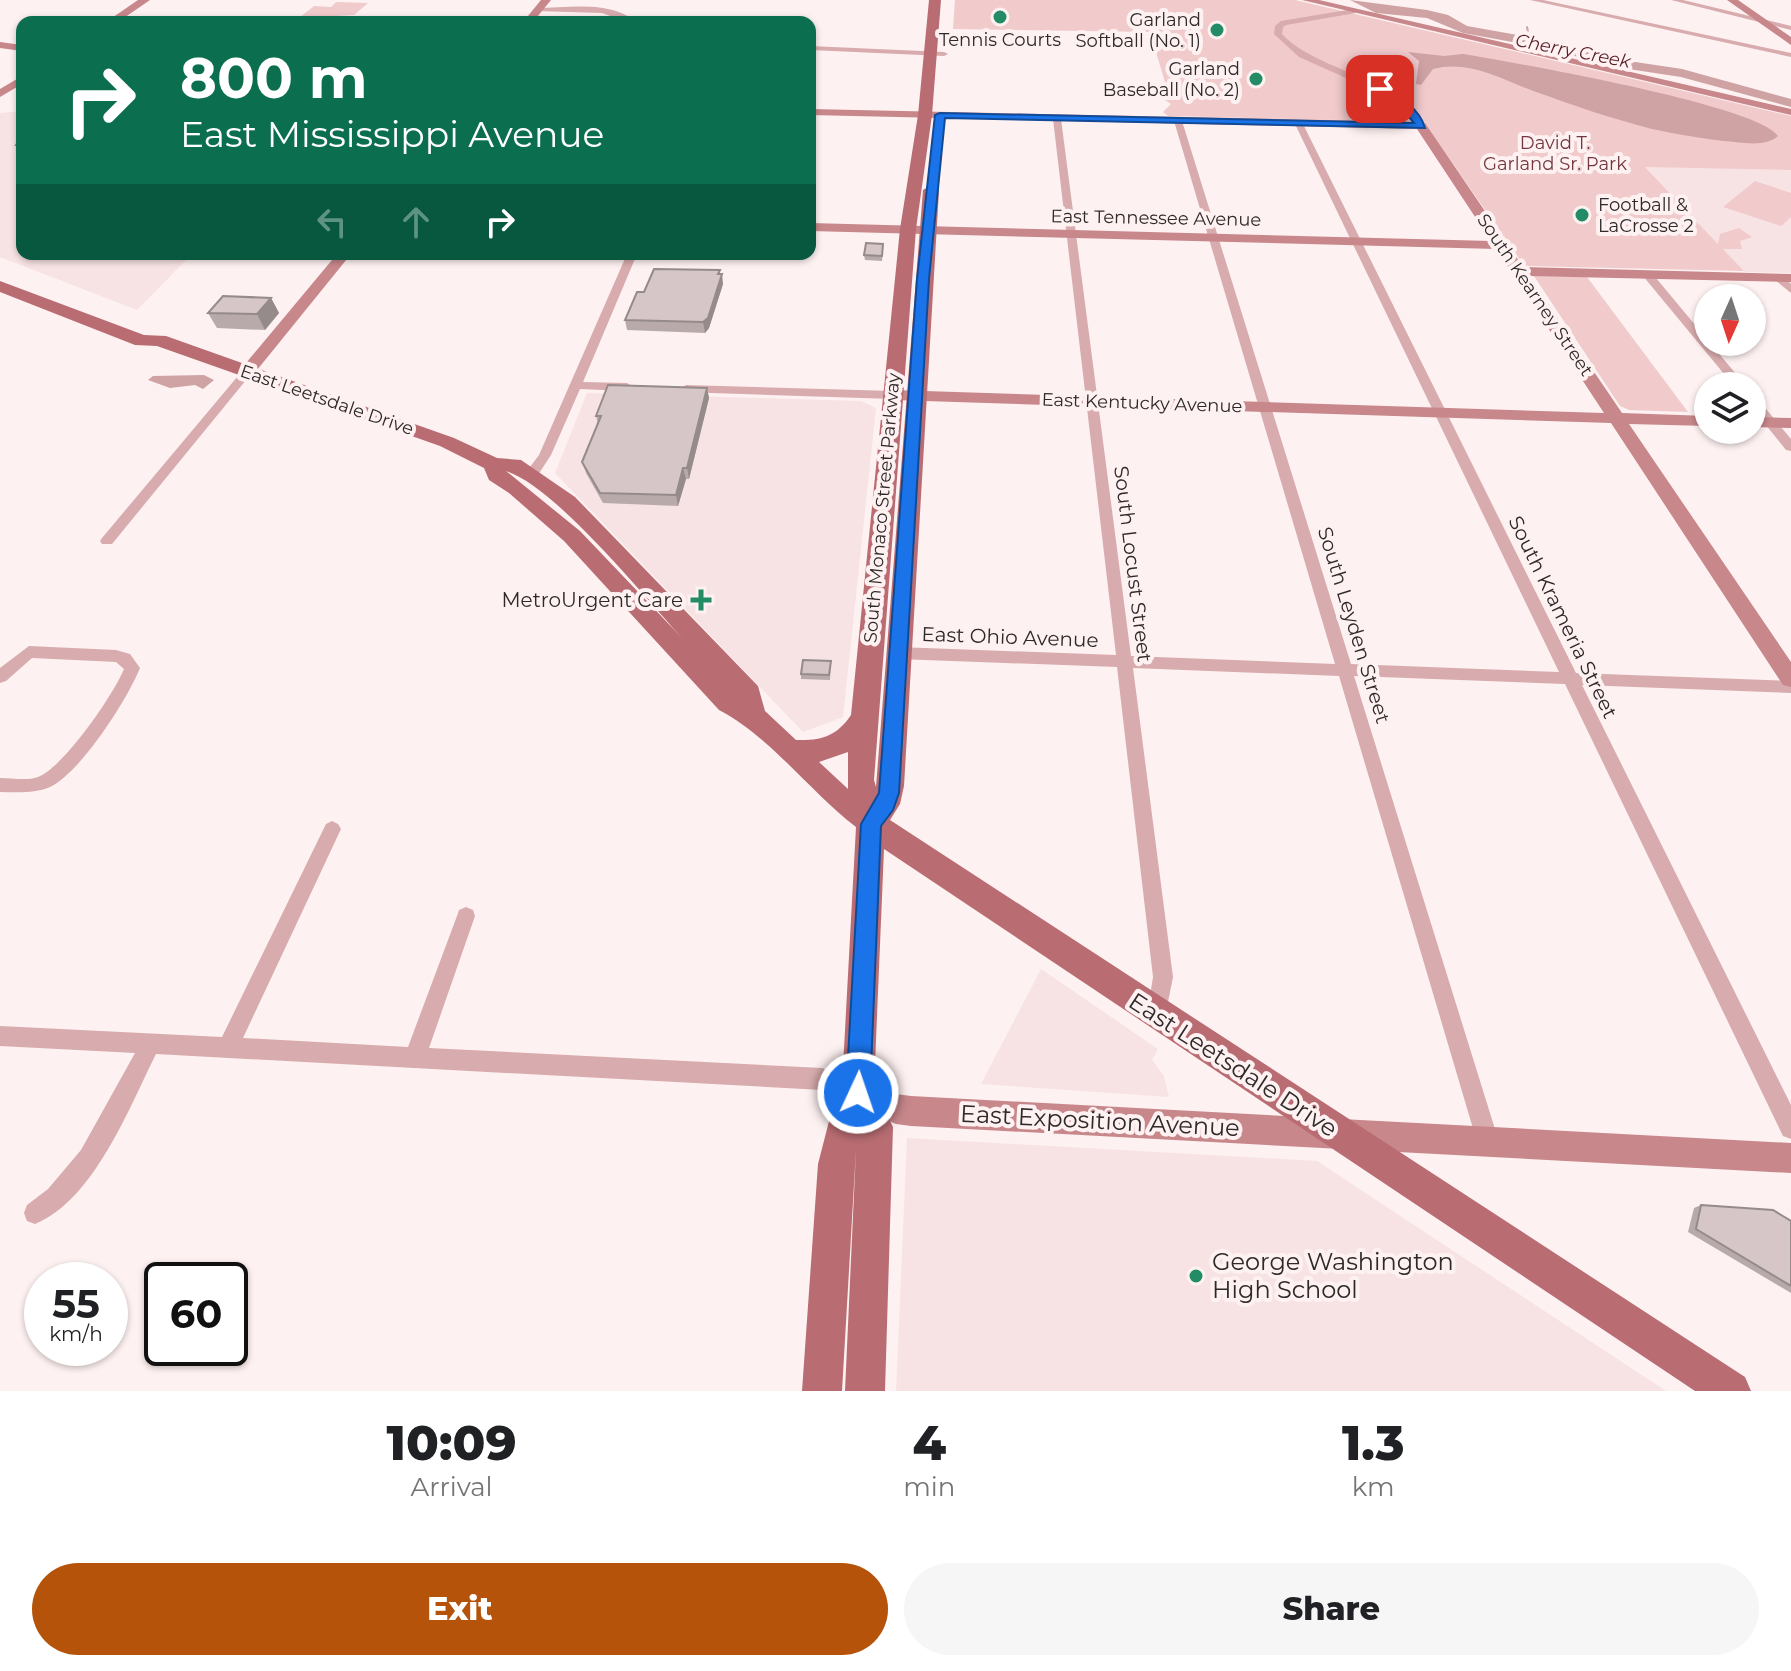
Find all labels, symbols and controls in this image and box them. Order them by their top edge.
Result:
marker: Tennis Courts [991,8,1009,26]
place label: Garland Softball (No. 1) [1076,9,1201,52]
marker: Garland Softball (No. 1) [1208,21,1226,39]
place label: Tennis Courts [939,29,1061,51]
water label: Cherry Creek [1513,29,1634,73]
text: 800 m [180,44,368,112]
icon: right [48,48,152,152]
pin [1346,55,1414,123]
place label: Garland Baseball (No. 2) [1103,58,1240,101]
icon: arrive [1358,67,1402,111]
marker: Garland Baseball (No. 2) [1247,70,1265,88]
text: East Mississippi Avenue [180,112,604,156]
park label: David T. Garland Sr. Park [1483,132,1627,175]
place label: Football & LaCrosse 2 [1598,194,1694,237]
icon: left [310,200,354,244]
icon: ahead [394,200,438,244]
icon: right [478,200,522,244]
street label: East Tennessee Avenue [1050,205,1262,231]
marker: Football & LaCrosse 2 [1573,206,1591,224]
street label: South Kearney Street [1472,210,1598,380]
north arrow [1694,284,1766,356]
map controls [1694,284,1766,444]
street label: East Leetsdale Drive [237,360,417,440]
street label: South Monaco Street Parkway [859,372,905,644]
button: layers [1694,372,1766,444]
street label: East Kentucky Avenue [1041,389,1243,418]
street label: South Locust Street [1109,464,1157,664]
street label: South Krameria Street [1504,512,1622,722]
street label: South Leyden Street [1313,524,1395,726]
place label: MetroUrgent Care [501,588,683,612]
marker: MetroUrgent Care [690,589,712,611]
street label: East Ohio Avenue [921,622,1099,652]
street label: East Leetsdale Drive [1124,986,1343,1143]
position arrow [816,1051,900,1135]
street label: East Exposition Avenue [960,1099,1241,1142]
place label: George Washington High School [1212,1247,1454,1304]
speed limit sign: 60 [144,1262,248,1366]
marker: George Washington High School [1187,1267,1205,1285]
text: 55 [52,1279,100,1328]
text: km/h [49,1322,103,1346]
text: 10:09 [387,1414,517,1472]
text: 4 [912,1414,946,1472]
text: 1.3 [1342,1414,1404,1472]
text: Arrival [411,1471,493,1503]
text: min [903,1471,955,1503]
text: km [1352,1471,1395,1503]
button: Exit [32,1563,888,1655]
button: Share [904,1563,1759,1655]

